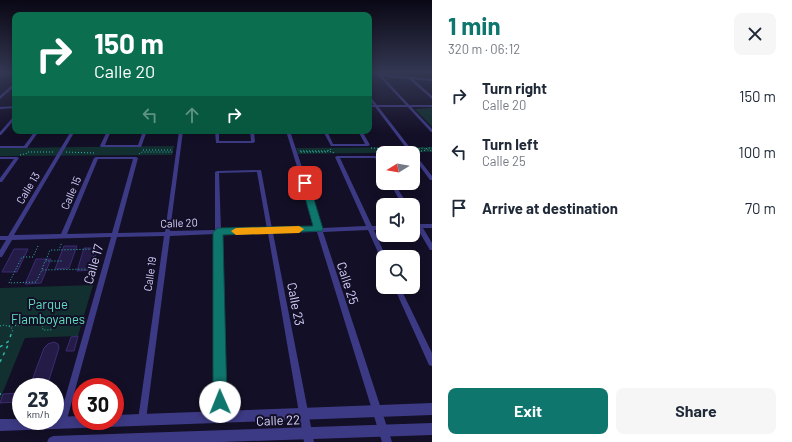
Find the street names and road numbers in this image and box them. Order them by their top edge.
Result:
street label: Calle 13 [13,169,42,206]
street label: Calle 15 [58,174,83,211]
street label: Calle 20 [160,215,198,230]
street label: Calle 17 [80,242,106,286]
street label: Calle 19 [141,255,158,292]
street label: Calle 25 [334,260,362,307]
street label: Calle 23 [284,281,308,327]
street label: Calle 22 [256,411,300,429]

